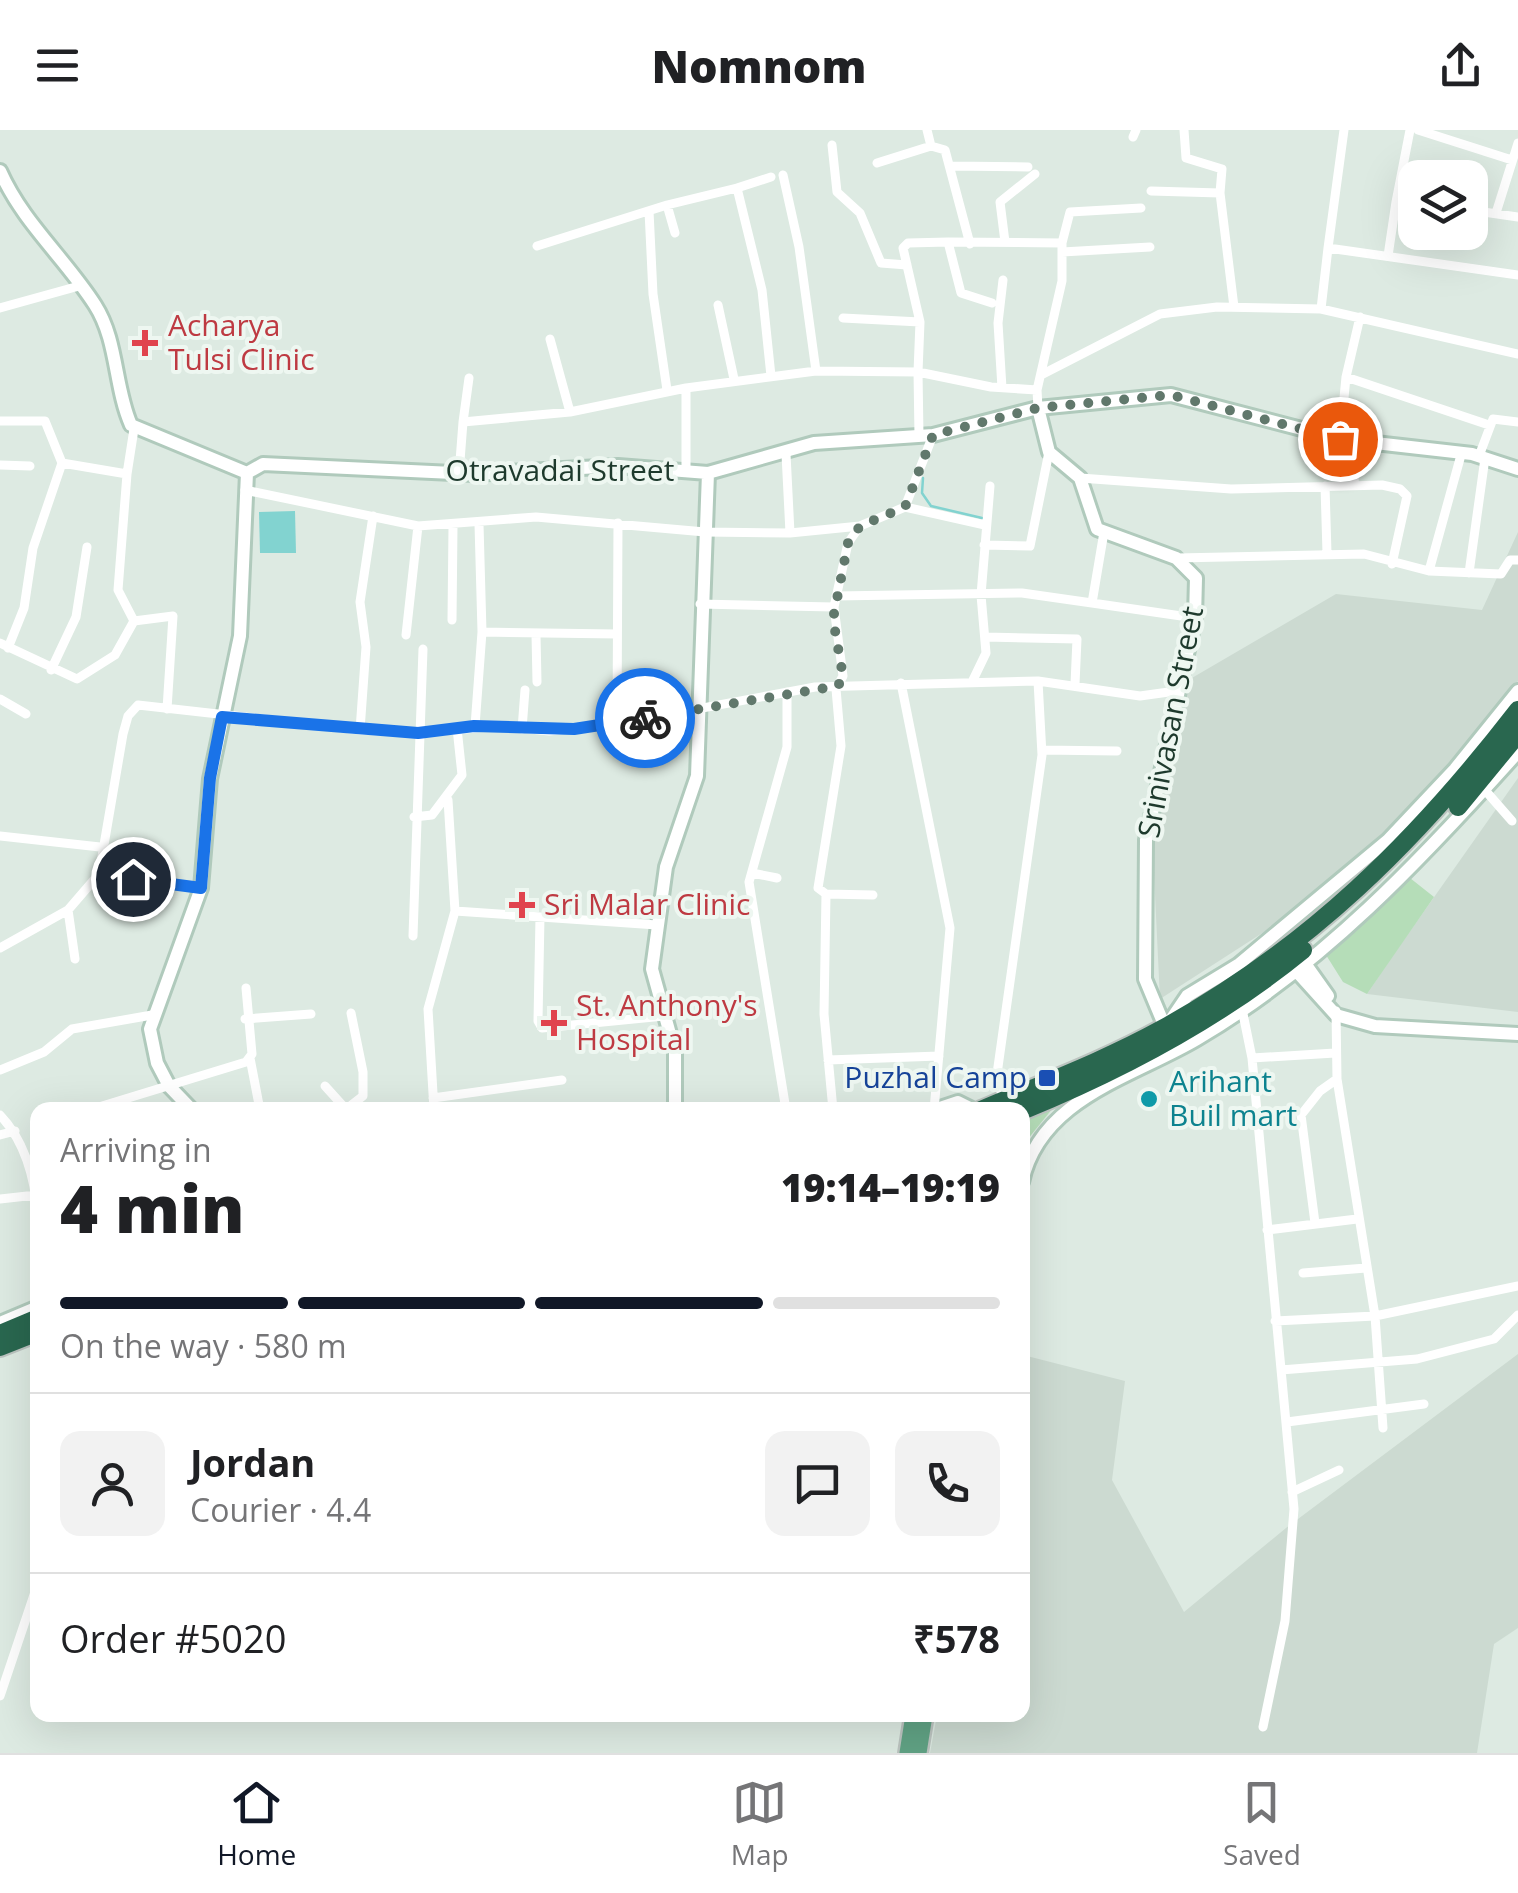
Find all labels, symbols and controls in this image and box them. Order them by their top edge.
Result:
text: Nomnom [651,35,867,96]
icon: menu [30,38,85,93]
icon: share [1433,38,1488,93]
map controls [1398,160,1488,250]
button: layers [1398,160,1488,250]
place label: Acharya Tulsi Clinic [168,304,315,379]
marker: Acharya Tulsi Clinic [132,330,158,356]
pin [1298,397,1383,482]
icon: bag [1313,412,1368,467]
street label: Otravadai Street [446,449,674,490]
street label: Srinivasan Street [1127,603,1212,841]
courier [595,668,695,768]
icon: bike [618,691,673,746]
pin [91,837,176,922]
icon: home [106,852,161,907]
place label: Sri Malar Clinic [544,883,750,924]
marker: Sri Malar Clinic [509,892,535,918]
place label: St. Anthony's Hospital [576,984,758,1059]
marker: St. Anthony's Hospital [541,1010,567,1036]
place label: Puzhal Camp [844,1056,1027,1097]
place label: Arihant Buil mart [1169,1060,1297,1135]
marker: Puzhal Camp [1036,1067,1058,1089]
marker: Arihant Buil mart [1138,1088,1160,1110]
text: Arriving in [60,1128,212,1171]
text: 19:14–19:19 [781,1161,1000,1213]
text: 4 min [60,1164,245,1252]
text: On the way · 580 m [60,1324,347,1367]
button: person [60,1431,165,1536]
button: chat [765,1431,870,1536]
button: phone [895,1431,1000,1536]
text: Jordan [190,1436,315,1488]
text: Courier · 4.4 [190,1488,371,1531]
text: Order #5020 [60,1612,287,1664]
text: ₹578 [913,1612,1000,1664]
tab: Home [217,1775,296,1873]
tab: Map [731,1775,789,1873]
tab: Saved [1223,1775,1301,1873]

